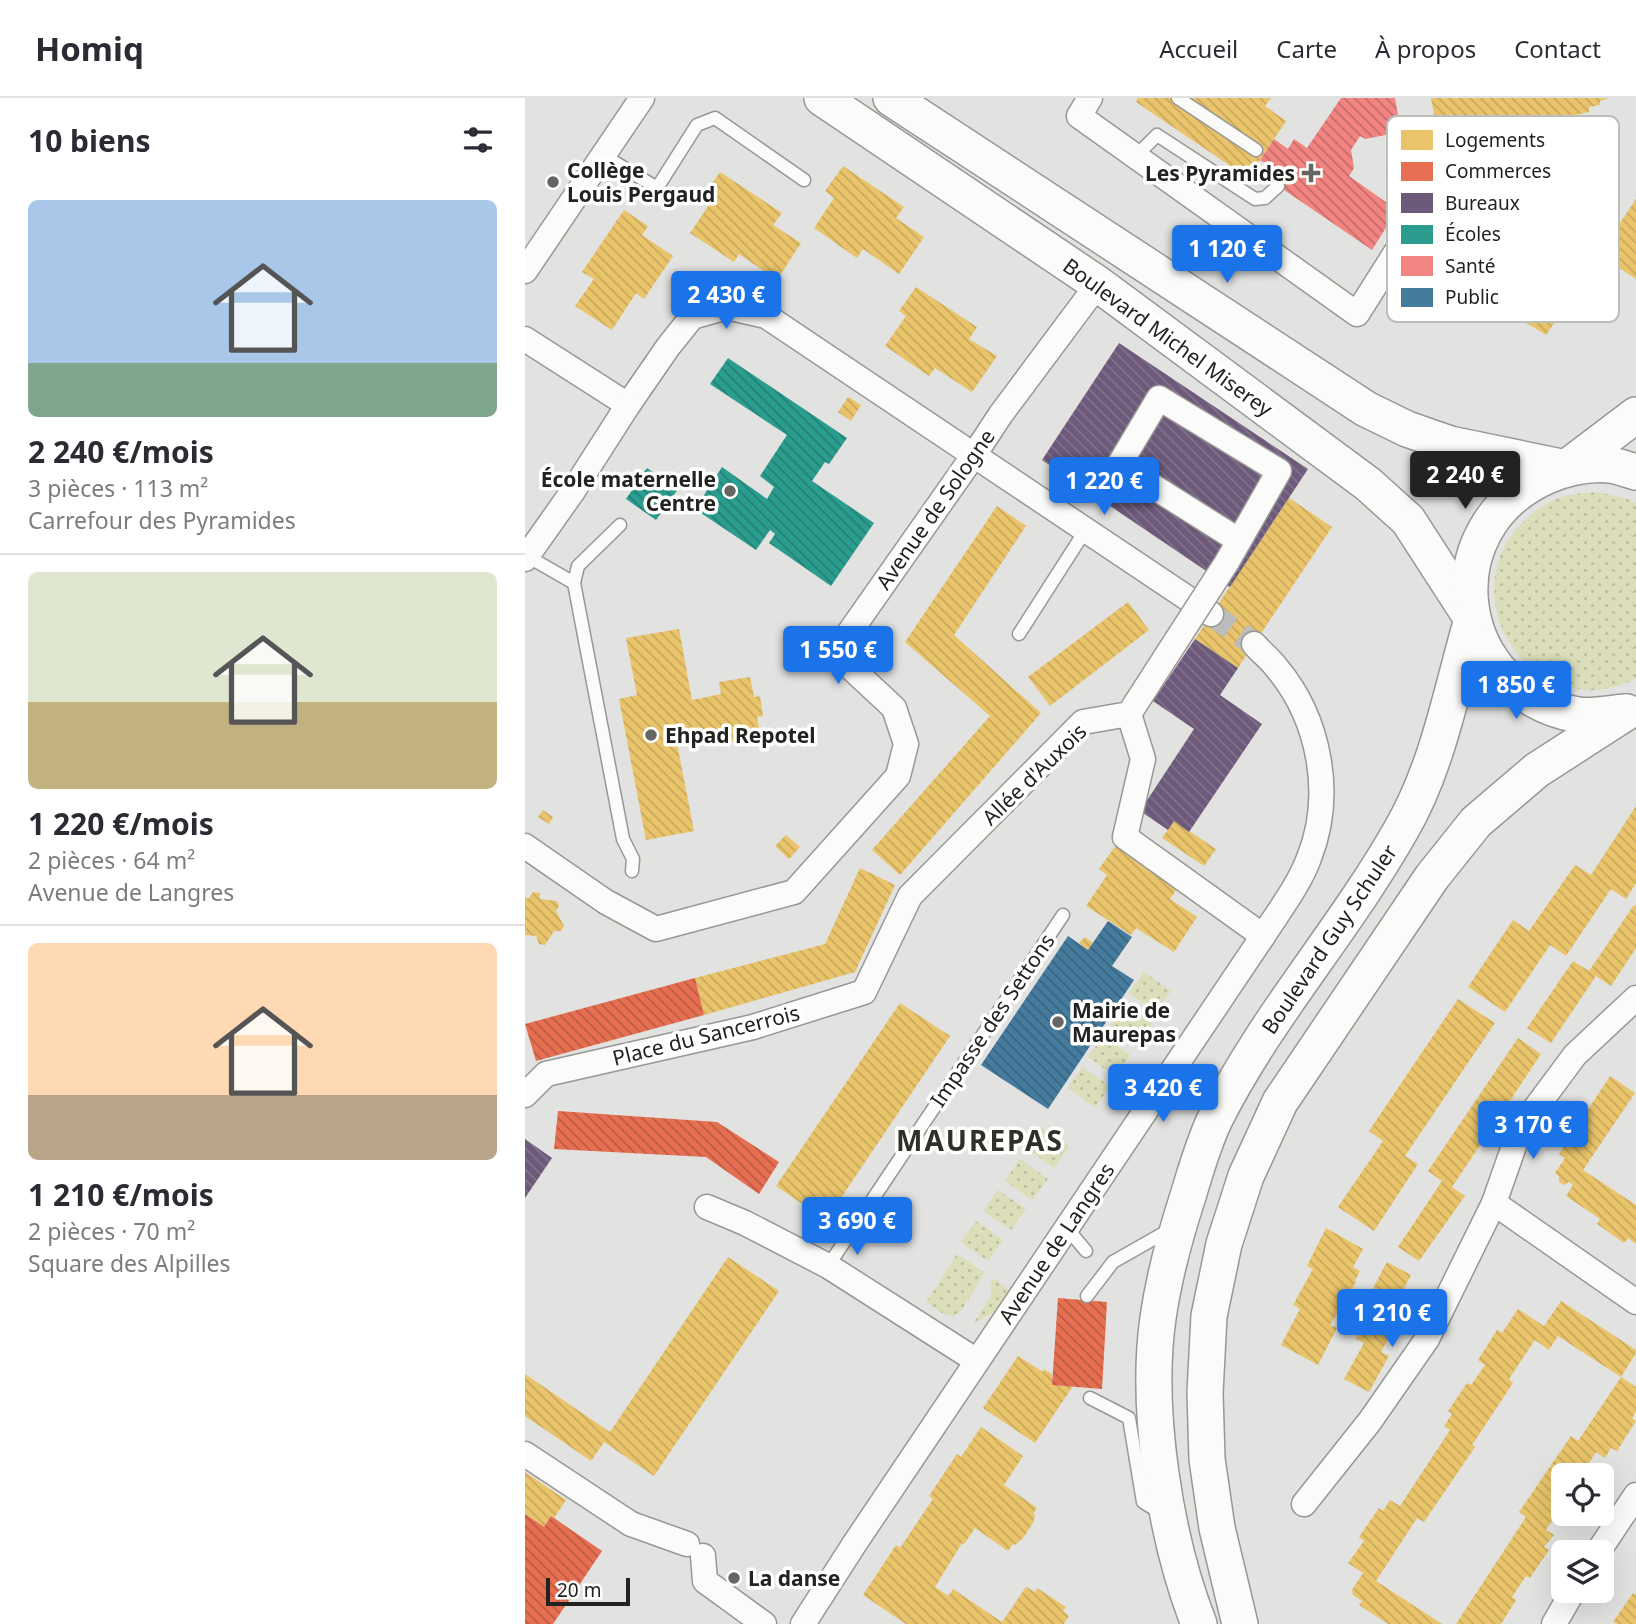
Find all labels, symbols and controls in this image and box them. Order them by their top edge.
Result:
text: Homiq [35,26,144,71]
text: Accueil [1159,32,1238,65]
text: Carte [1276,32,1337,65]
text: À propos [1375,32,1476,65]
text: Contact [1514,32,1601,65]
legend [1387,116,1619,322]
text: 10 biens [28,120,151,161]
icon: filters [459,121,497,159]
text: Logements [1445,127,1545,153]
place label: Collège Louis Pergaud [567,156,715,208]
text: Commerces [1445,158,1551,184]
place label: Les Pyramides [1145,159,1295,187]
marker: Les Pyramides [1301,163,1321,183]
marker: Collège Louis Pergaud [545,174,561,190]
text: Bureaux [1445,190,1520,216]
text: Écoles [1445,221,1501,247]
pin: 1 120 € [1162,226,1292,285]
text: 1 120 € [1188,232,1266,264]
icon: home [200,245,326,371]
street label: Boulevard Michel Miserey [1058,252,1278,423]
text: Santé [1445,253,1495,279]
pin: 2 430 € [661,272,791,331]
text: 2 430 € [687,278,765,310]
text: Public [1445,284,1499,310]
street label: Avenue de Sologne [869,423,1001,595]
text: 2 240 €/mois [28,431,214,472]
pin: 2 240 € [1400,452,1530,511]
pin: 1 220 € [1039,458,1169,517]
text: 2 240 € [1426,458,1504,490]
text: 1 220 € [1065,464,1143,496]
place label: École maternelle Centre [541,465,716,517]
text: 3 pièces · 113 m² [28,472,208,504]
marker: École maternelle Centre [722,483,738,499]
text: Carrefour des Pyramides [28,504,296,536]
icon: home [200,617,326,743]
pin: 1 550 € [773,626,903,686]
text: 1 550 € [799,633,877,665]
pin: 1 850 € [1451,662,1581,721]
text: 1 850 € [1477,668,1555,700]
street label: Allée d'Auxois [976,717,1092,831]
place label: Ehpad Repotel [665,721,816,749]
marker: Ehpad Repotel [643,727,659,743]
text: 1 220 €/mois [28,803,214,844]
street label: Boulevard Guy Schuler [1255,838,1403,1039]
text: 2 pièces · 64 m² [28,844,195,876]
text: Avenue de Langres [28,876,234,908]
street label: Impasse des Settons [924,928,1060,1112]
icon: home [200,988,326,1114]
place label: Mairie de Maurepas [1072,996,1176,1048]
street label: Place du Sancerrois [609,998,803,1072]
marker: Mairie de Maurepas [1050,1014,1066,1030]
pin: 3 420 € [1098,1065,1228,1124]
text: 3 420 € [1124,1071,1202,1103]
pin: 3 170 € [1468,1102,1598,1161]
text: 3 170 € [1494,1108,1572,1140]
district label: MAUREPAS [896,1121,1064,1159]
street label: Avenue de Langres [992,1157,1120,1329]
text: 1 210 €/mois [28,1174,214,1215]
pin: 3 690 € [792,1198,922,1257]
text: 3 690 € [818,1204,896,1236]
text: 2 pièces · 70 m² [28,1215,195,1247]
text: Square des Alpilles [28,1247,231,1279]
pin: 1 210 € [1327,1290,1457,1349]
text: 1 210 € [1353,1296,1431,1328]
map controls [1551,1463,1614,1603]
button: locate [1551,1463,1614,1526]
button: layers [1551,1540,1614,1603]
place label: La danse [748,1564,840,1592]
marker: La danse [726,1570,742,1586]
scale bar [546,1575,630,1607]
text: 20 m [557,1577,601,1603]

